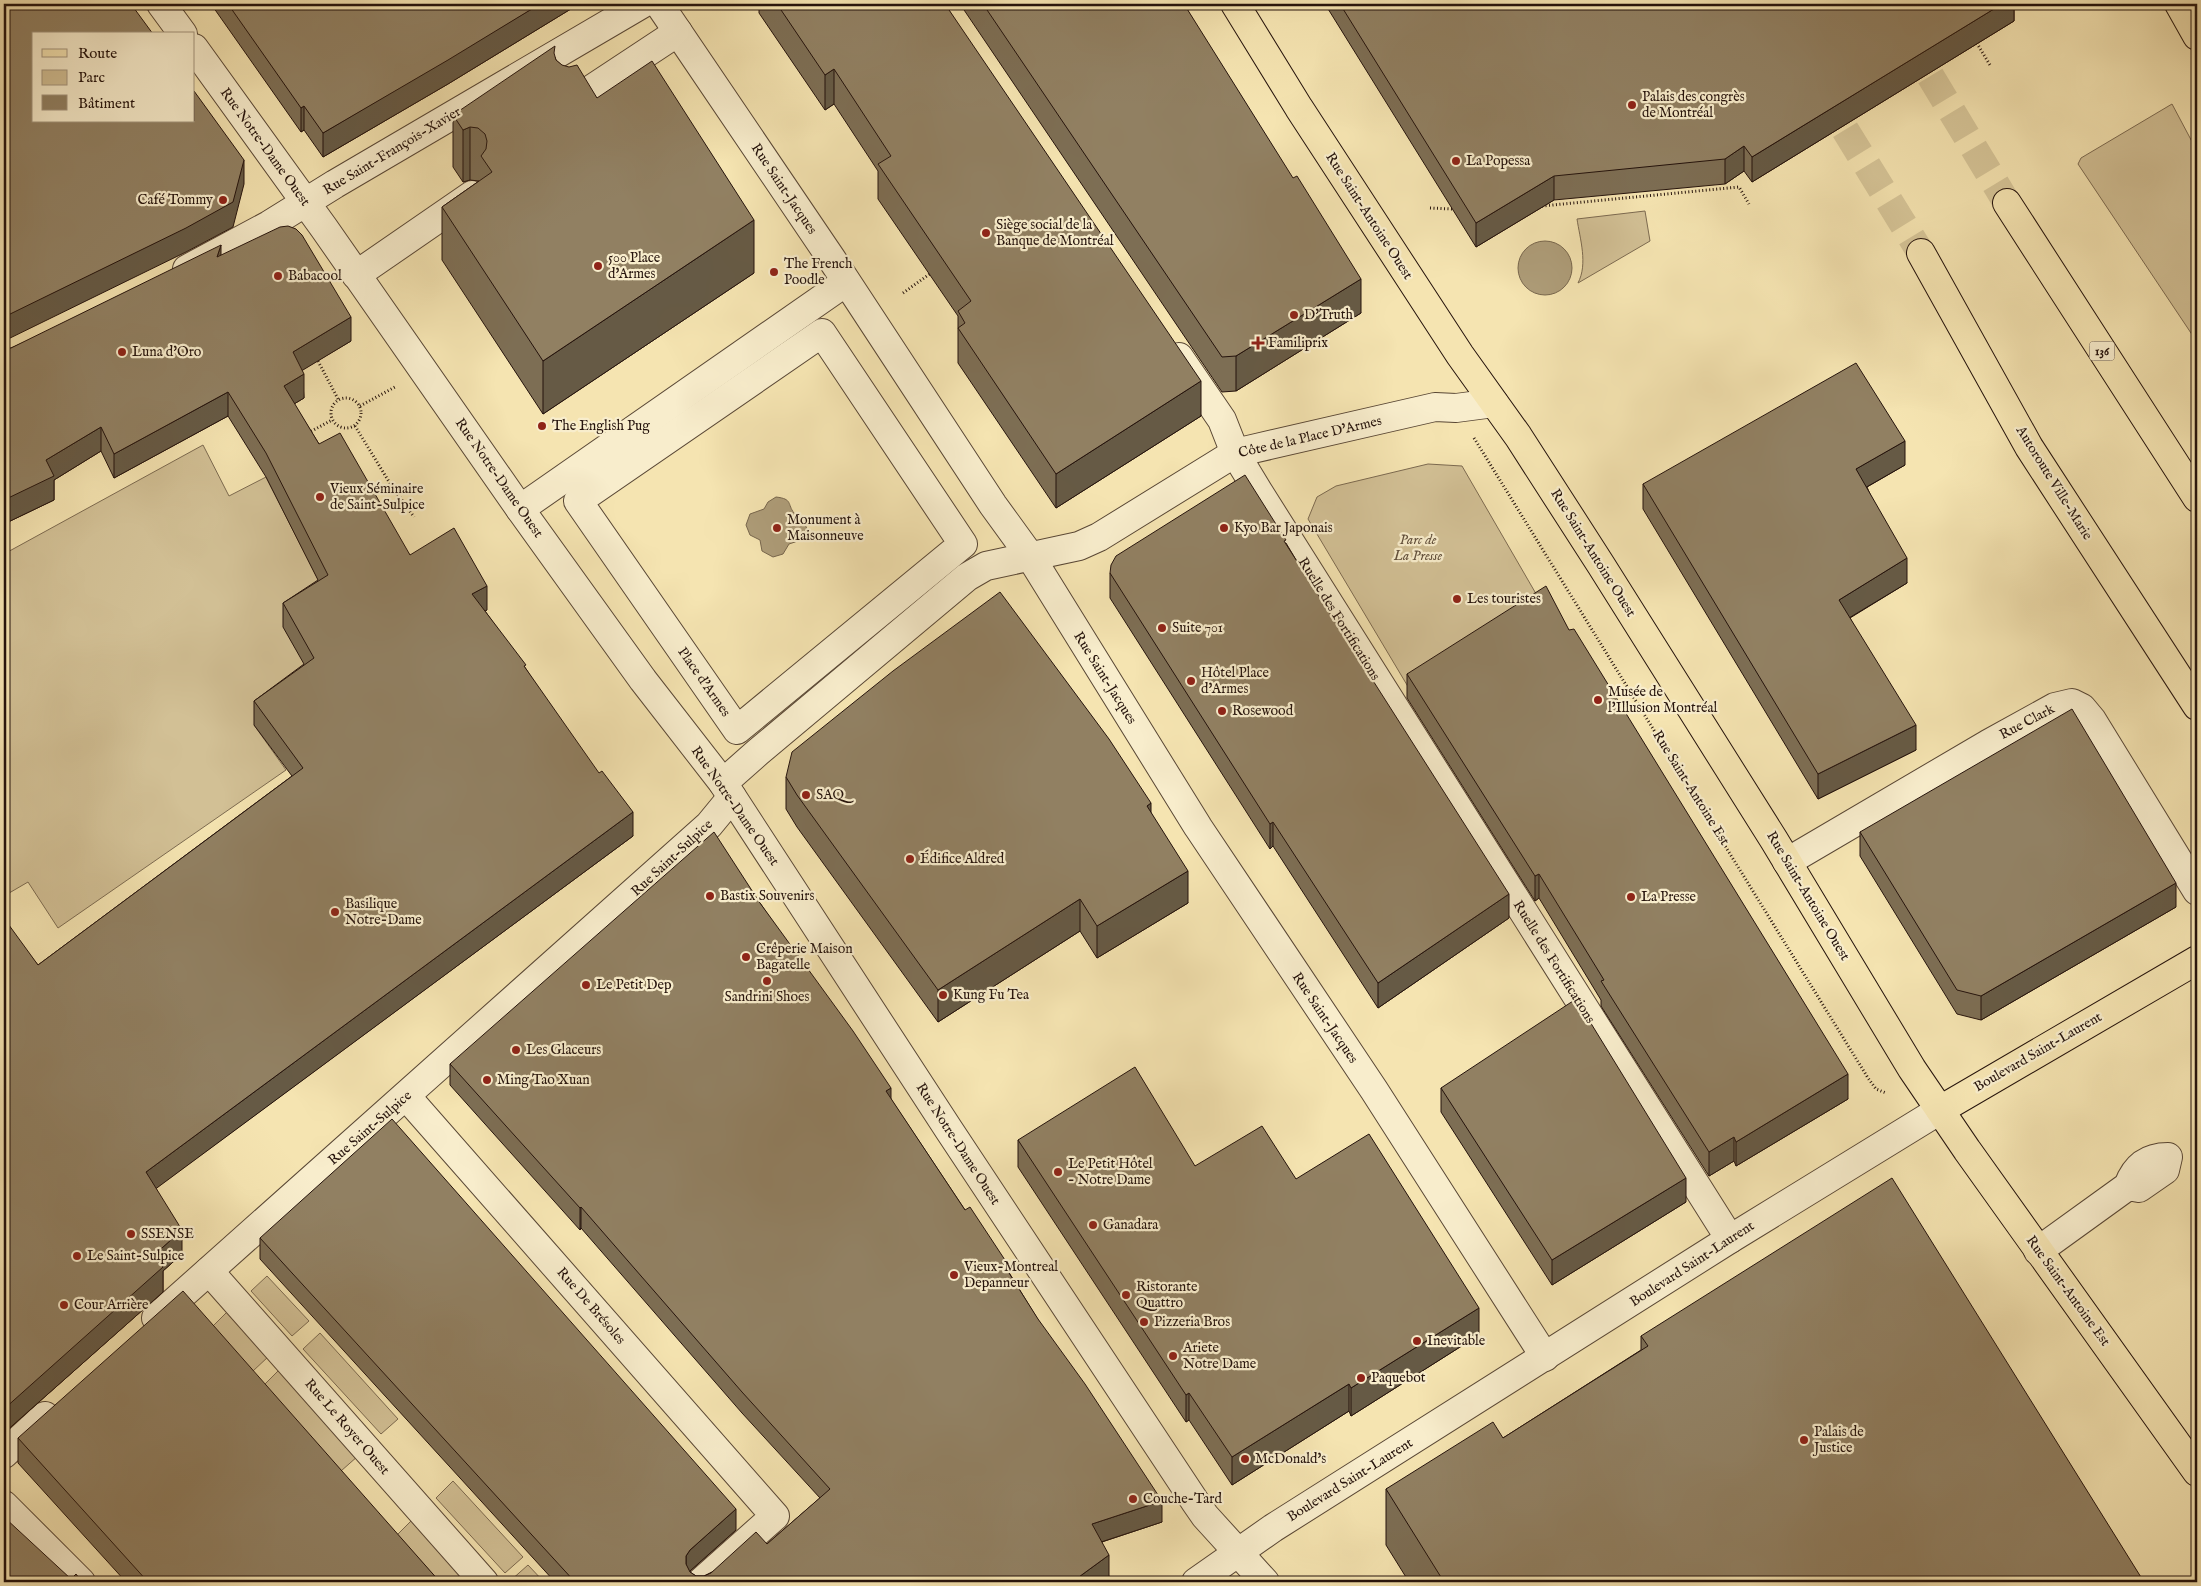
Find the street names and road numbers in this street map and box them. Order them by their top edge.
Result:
street label: Rue Notre-Dame Ouest [216,84,314,210]
street label: Rue Saint-François-Xavier [320,103,464,199]
street label: Rue Saint-Jacques [747,140,821,238]
street label: Rue Saint-Antoine Ouest [1321,149,1417,283]
road number: 136 [2090,342,2114,361]
street label: Côte de la Place D'Armes [1237,412,1383,462]
street label: Rue Notre-Dame Ouest [451,415,547,541]
street label: Autoroute Ville-Marie [2011,422,2097,544]
street label: Rue Saint-Antoine Ouest [1546,486,1640,621]
street label: Ruelle des Fortifications [1294,554,1384,684]
street label: Rue Saint-Jacques [1069,628,1141,728]
street label: Place d'Armes [673,644,735,720]
street label: Rue Clark [1996,700,2058,744]
street label: Rue Saint-Antoine Est [1648,727,1734,849]
street label: Rue Notre-Dame Ouest [687,743,783,869]
street label: Rue Saint-Sulpice [627,815,717,900]
street label: Rue Saint-Antoine Ouest [1762,828,1854,964]
street label: Ruelle des Fortifications [1509,897,1599,1027]
street label: Rue Saint-Jacques [1288,969,1362,1067]
street label: Boulevard Saint-Laurent [1971,1008,2105,1096]
street label: Rue Notre-Dame Ouest [912,1080,1004,1209]
street label: Rue Saint-Sulpice [324,1086,416,1169]
street label: Boulevard Saint-Laurent [1626,1217,1758,1311]
street label: Rue Saint-Antoine Est [2022,1232,2114,1350]
street label: Rue De Brésoles [553,1264,629,1348]
street label: Rue Le Royer Ouest [300,1375,394,1479]
street label: Boulevard Saint-Laurent [1284,1434,1416,1526]

